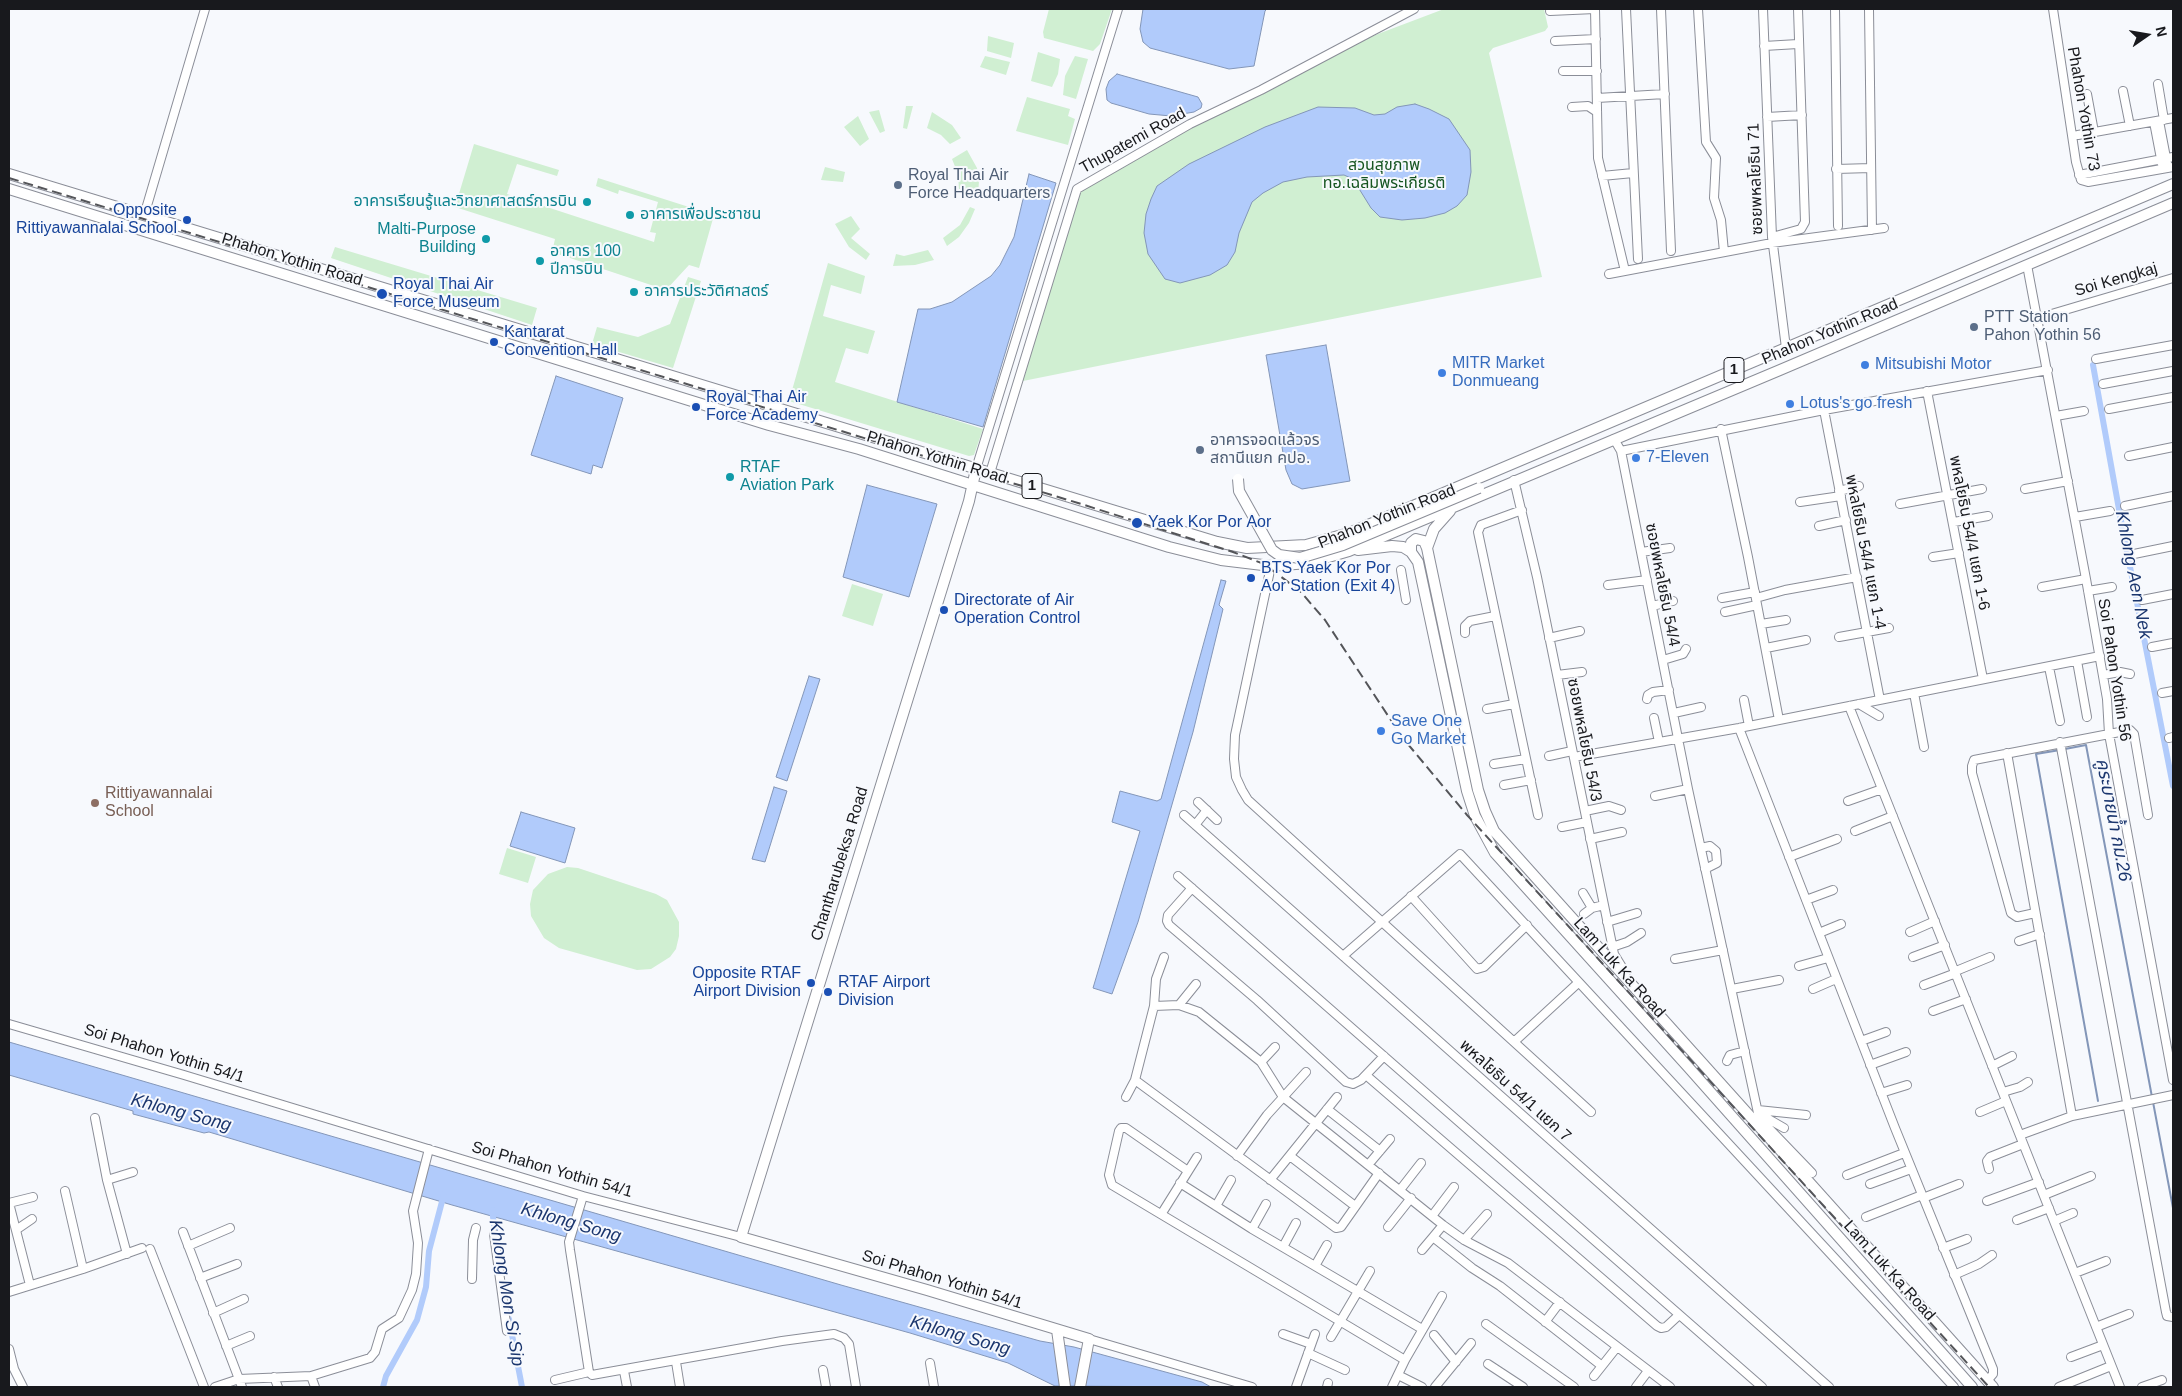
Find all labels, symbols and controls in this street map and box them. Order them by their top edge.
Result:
north arrow [2122,10,2172,60]
text: N [2153,25,2171,38]
street label: Phahon Yothin 73 [2063,45,2103,173]
street label: Thupatemi Road [1077,104,1189,178]
street label: ซอยพหลโยธิน 71 [1744,123,1768,235]
park label: สวนสุขภาพ ทอ.เฉลิมพระเกียรติ [1323,156,1445,194]
place label: Royal Thai Air Force Headquarters [908,166,1050,204]
marker: Royal Thai Air Force Headquarters [892,179,904,191]
place label: อาคารเรียนรู้และวิทยาศาสตร์การบิน [354,192,577,212]
marker: อาคารเรียนรู้และวิทยาศาสตร์การบิน [581,196,593,208]
place label: Opposite Rittiyawannalai School [16,201,177,239]
place label: อาคารเพื่อประชาชน [640,205,761,225]
marker: อาคารเพื่อประชาชน [624,209,636,221]
marker: Opposite Rittiyawannalai School [181,214,193,226]
place label: Malti-Purpose Building [377,220,476,258]
street label: Phahon Yothin Road [219,229,365,291]
marker: Malti-Purpose Building [480,233,492,245]
place label: อาคาร 100 ปีการบิน [550,242,621,280]
marker: อาคาร 100 ปีการบิน [534,255,546,267]
street label: Soi Kengkaj [2072,259,2160,301]
place label: Royal Thai Air Force Museum [393,275,500,313]
place label: อาคารประวัติศาสตร์ [644,282,768,302]
marker: อาคารประวัติศาสตร์ [628,286,640,298]
marker: Royal Thai Air Force Museum [375,287,389,301]
street label: Phahon Yothin Road [1759,295,1901,369]
place label: PTT Station Pahon Yothin 56 [1984,308,2101,346]
marker: PTT Station Pahon Yothin 56 [1968,321,1980,333]
place label: Kantarat Convention Hall [504,323,617,361]
marker: Kantarat Convention Hall [488,336,500,348]
place label: MITR Market Donmueang [1452,354,1544,392]
place label: Mitsubishi Motor [1875,355,1991,375]
road number: 1 [1724,358,1744,382]
marker: Mitsubishi Motor [1859,359,1871,371]
marker: MITR Market Donmueang [1436,367,1448,379]
place label: Royal Thai Air Force Academy [706,388,818,426]
place label: Lotus's go fresh [1800,394,1912,414]
marker: Lotus's go fresh [1784,398,1796,410]
marker: Royal Thai Air Force Academy [690,401,702,413]
street label: Phahon Yothin Road [864,427,1010,489]
place label: อาคารจอดแล้วจร สถานีแยก คปอ. [1210,431,1320,469]
marker: อาคารจอดแล้วจร สถานีแยก คปอ. [1194,444,1206,456]
place label: 7-Eleven [1646,448,1709,468]
marker: 7-Eleven [1630,452,1642,464]
street label: พหลโยธิน 54/4 แยก 1-6 [1945,454,1993,612]
place label: RTAF Aviation Park [740,458,834,496]
marker: RTAF Aviation Park [724,471,736,483]
street label: พหลโยธิน 54/4 แยก 1-4 [1841,473,1889,631]
road number: 1 [1022,474,1042,498]
street label: Phahon Yothin Road [1316,481,1458,553]
water label: Khlong Aen Nek [2110,509,2156,641]
place label: Yaek Kor Por Aor [1148,513,1271,533]
marker: Yaek Kor Por Aor [1130,516,1144,530]
street label: ซอยพหลโยธิน 54/4 [1641,522,1683,648]
place label: BTS Yaek Kor Por Aor Station (Exit 4) [1261,559,1395,597]
marker: BTS Yaek Kor Por Aor Station (Exit 4) [1245,572,1257,584]
place label: Directorate of Air Operation Control [954,591,1080,629]
street label: Soi Pahon Yothin 56 [2093,597,2135,743]
marker: Directorate of Air Operation Control [938,604,950,616]
street label: ซอยพหลโยธิน 54/3 [1563,677,1605,803]
place label: Save One Go Market [1391,712,1466,750]
marker: Save One Go Market [1375,725,1387,737]
water label: คูระบายน้ำ กม.26 [2090,757,2136,883]
place label: Rittiyawannalai School [105,784,213,822]
street label: Chantharubeksa Road [807,785,873,943]
marker: Rittiyawannalai School [89,797,101,809]
street label: Lam Luk Ka Road [1569,914,1669,1022]
place label: Opposite RTAF Airport Division [692,964,801,1002]
place label: RTAF Airport Division [838,973,930,1011]
marker: Opposite RTAF Airport Division [805,977,817,989]
marker: RTAF Airport Division [822,986,834,998]
street label: Soi Phahon Yothin 54/1 [82,1020,246,1088]
street label: พหลโยธิน 54/1 แยก 7 [1455,1036,1575,1146]
water label: Khlong Song [128,1089,234,1137]
street label: Soi Phahon Yothin 54/1 [469,1138,635,1202]
water label: Khlong Song [518,1198,624,1248]
street label: Lam Luk Ka Road [1839,1217,1939,1325]
water label: Khlong Mon Si Sip [484,1218,528,1368]
street label: Soi Phahon Yothin 54/1 [860,1246,1024,1314]
water label: Khlong Song [907,1311,1013,1361]

